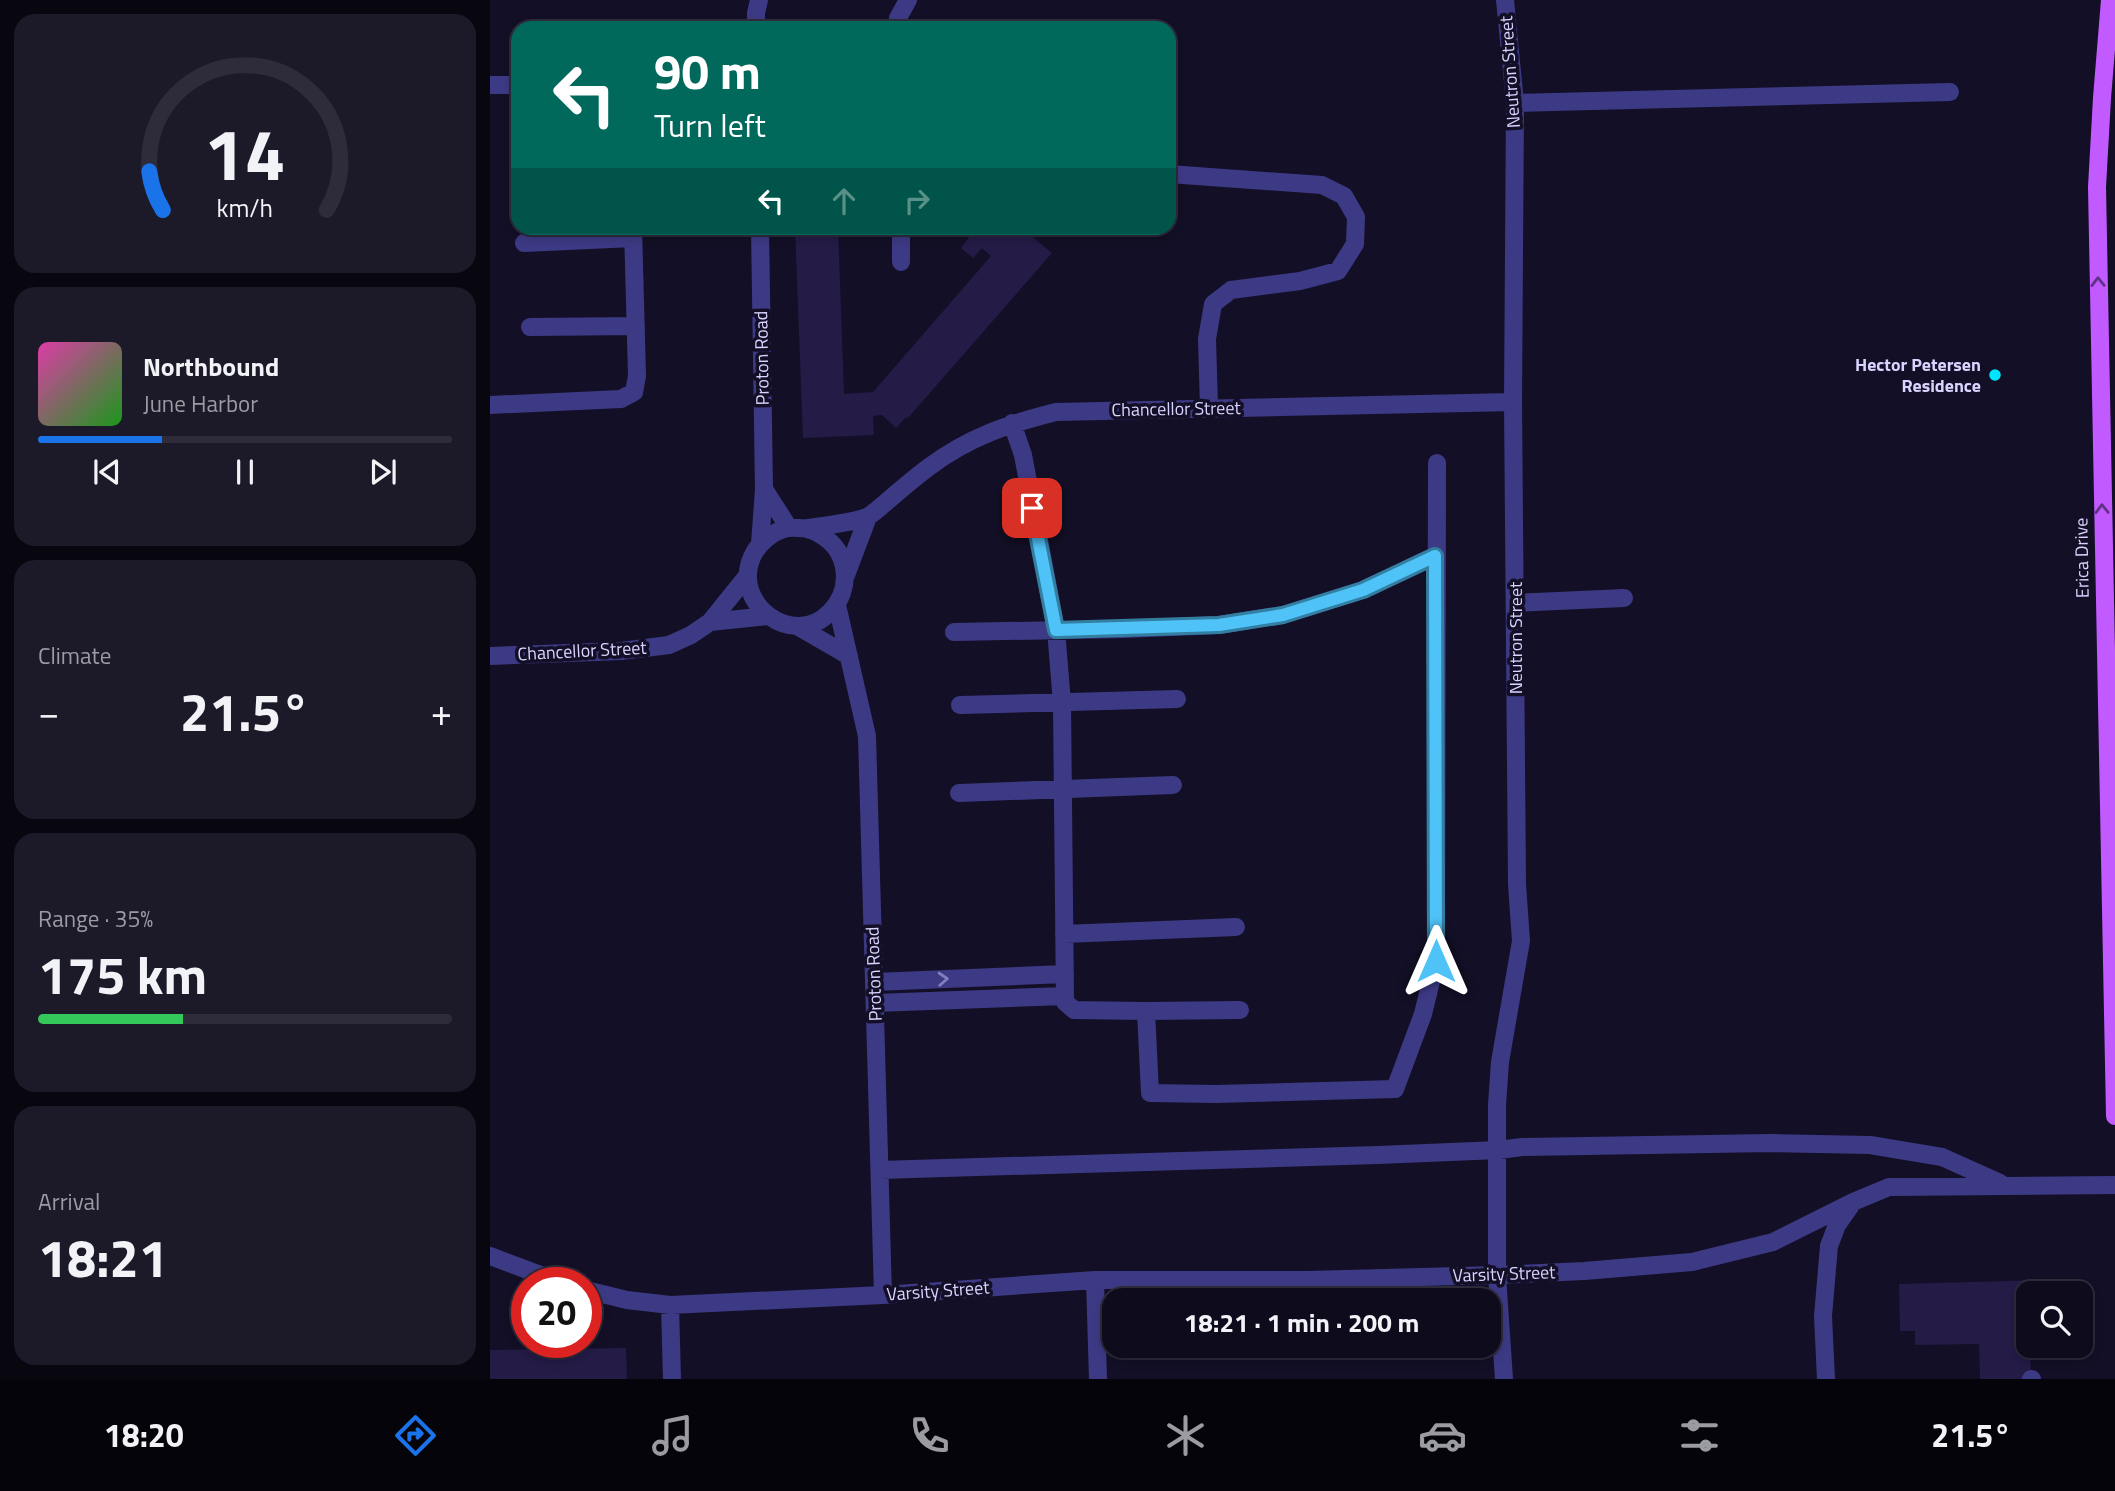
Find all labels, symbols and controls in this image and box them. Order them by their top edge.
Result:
street label: Neutron Street [1492,14,1527,129]
text: 90 m [654,33,761,108]
icon: left [539,49,630,140]
text: 14 [204,98,286,208]
text: Turn left [654,101,766,149]
icon: left [752,182,790,220]
icon: ahead [825,182,863,220]
icon: right [898,182,936,220]
text: km/h [217,188,273,226]
one-way arrow [2090,276,2106,286]
street label: Proton Road [747,310,776,406]
text: Northbound [143,347,279,386]
place label: Hector Petersen Residence [1855,351,1981,399]
marker: Hector Petersen Residence [1987,367,2003,383]
text: June Harbor [143,386,258,421]
street label: Chancellor Street [1111,394,1242,423]
icon: previous [88,453,126,491]
icon: pause [226,453,264,491]
icon: next [364,453,402,491]
pin [1002,478,1062,538]
icon: arrive [1013,489,1051,527]
one-way arrow [2094,503,2110,514]
street label: Erica Drive [2067,518,2096,598]
street label: Neutron Street [1502,581,1529,694]
street label: Chancellor Street [517,634,648,667]
text: Climate [38,638,111,673]
text: 21.5° [180,672,310,751]
text: − [38,683,59,741]
text: + [431,683,452,741]
text: Range · 35% [38,901,153,936]
position arrow [1399,924,1473,998]
street label: Proton Road [858,926,889,1022]
text: 175 km [38,935,207,1014]
one-way arrow [938,972,949,987]
text: Arrival [38,1184,100,1219]
text: 18:21 [38,1218,168,1297]
street label: Varsity Street [1452,1258,1557,1289]
speed limit sign: 20 [511,1267,602,1358]
street label: Varsity Street [886,1273,991,1308]
map controls [2016,1281,2093,1358]
button: search [2016,1281,2093,1358]
text: 18:21 · 1 min · 200 m [1184,1303,1419,1342]
text: 18:20 [104,1411,184,1459]
icon: directions [391,1411,440,1460]
icon: music [648,1411,697,1460]
icon: phone [905,1411,954,1460]
icon: climate [1161,1411,1210,1460]
icon: car [1418,1411,1467,1460]
icon: filters [1675,1411,1724,1460]
text: 21.5° [1931,1411,2011,1459]

